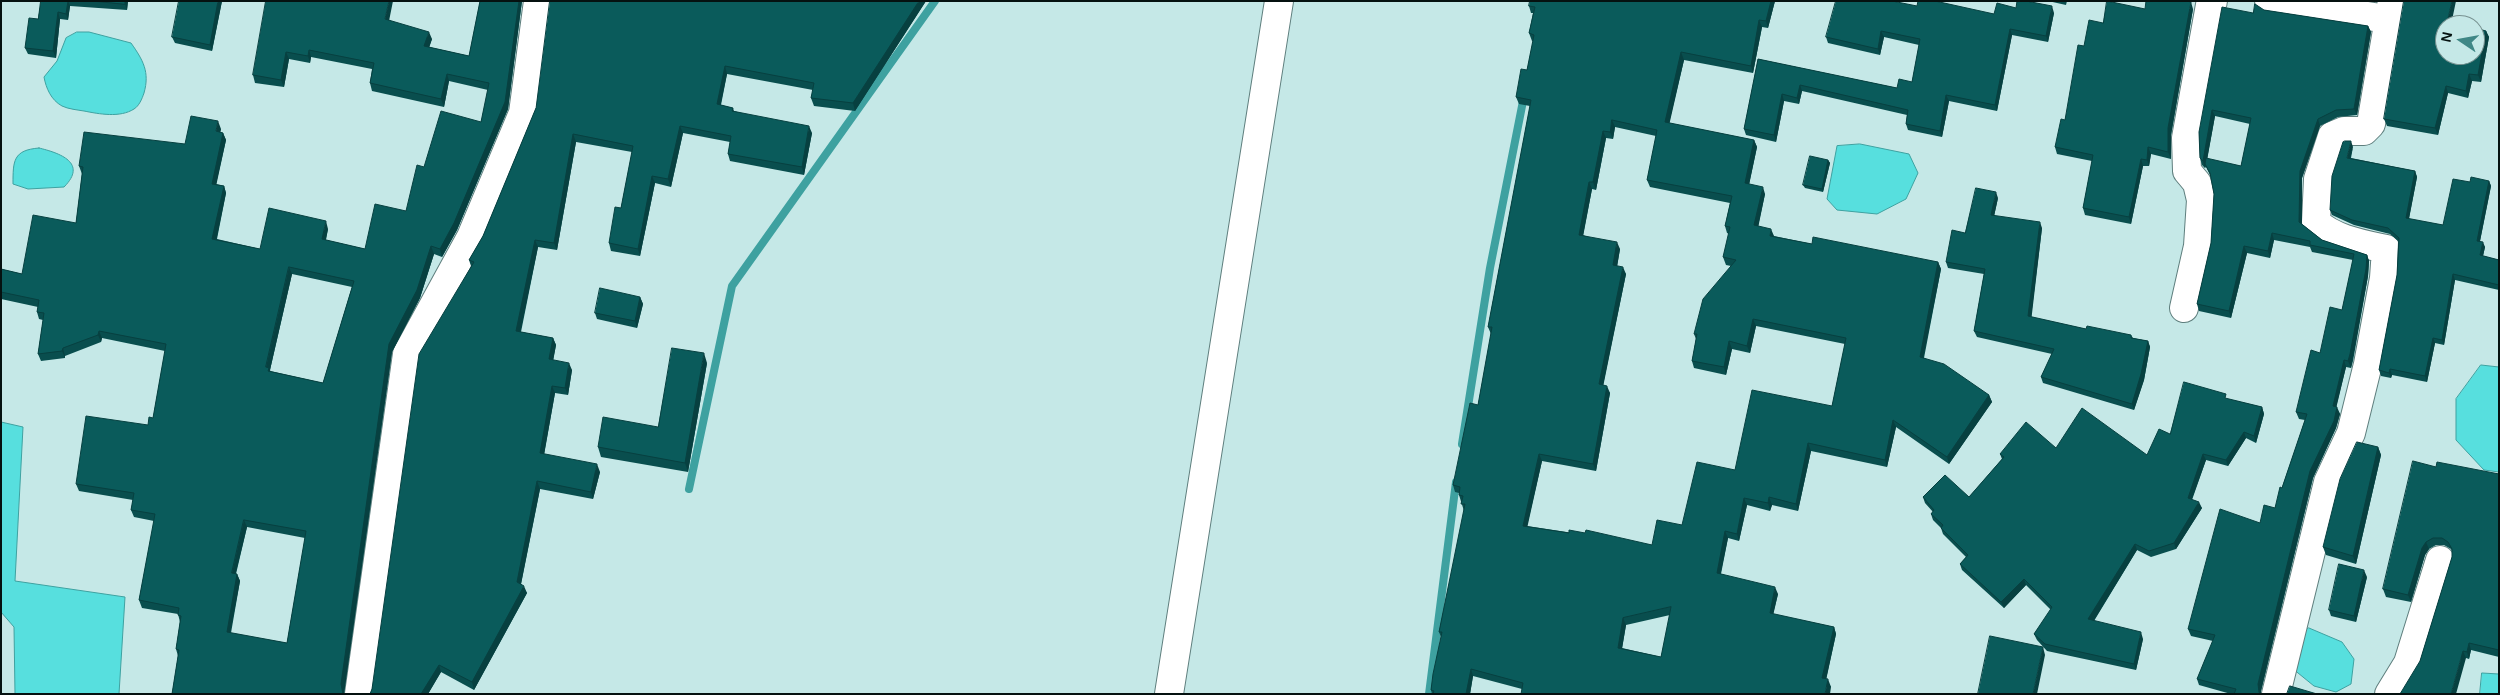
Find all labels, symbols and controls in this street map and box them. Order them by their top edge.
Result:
north arrow [2435,15,2485,65]
text: N [2437,30,2455,44]

